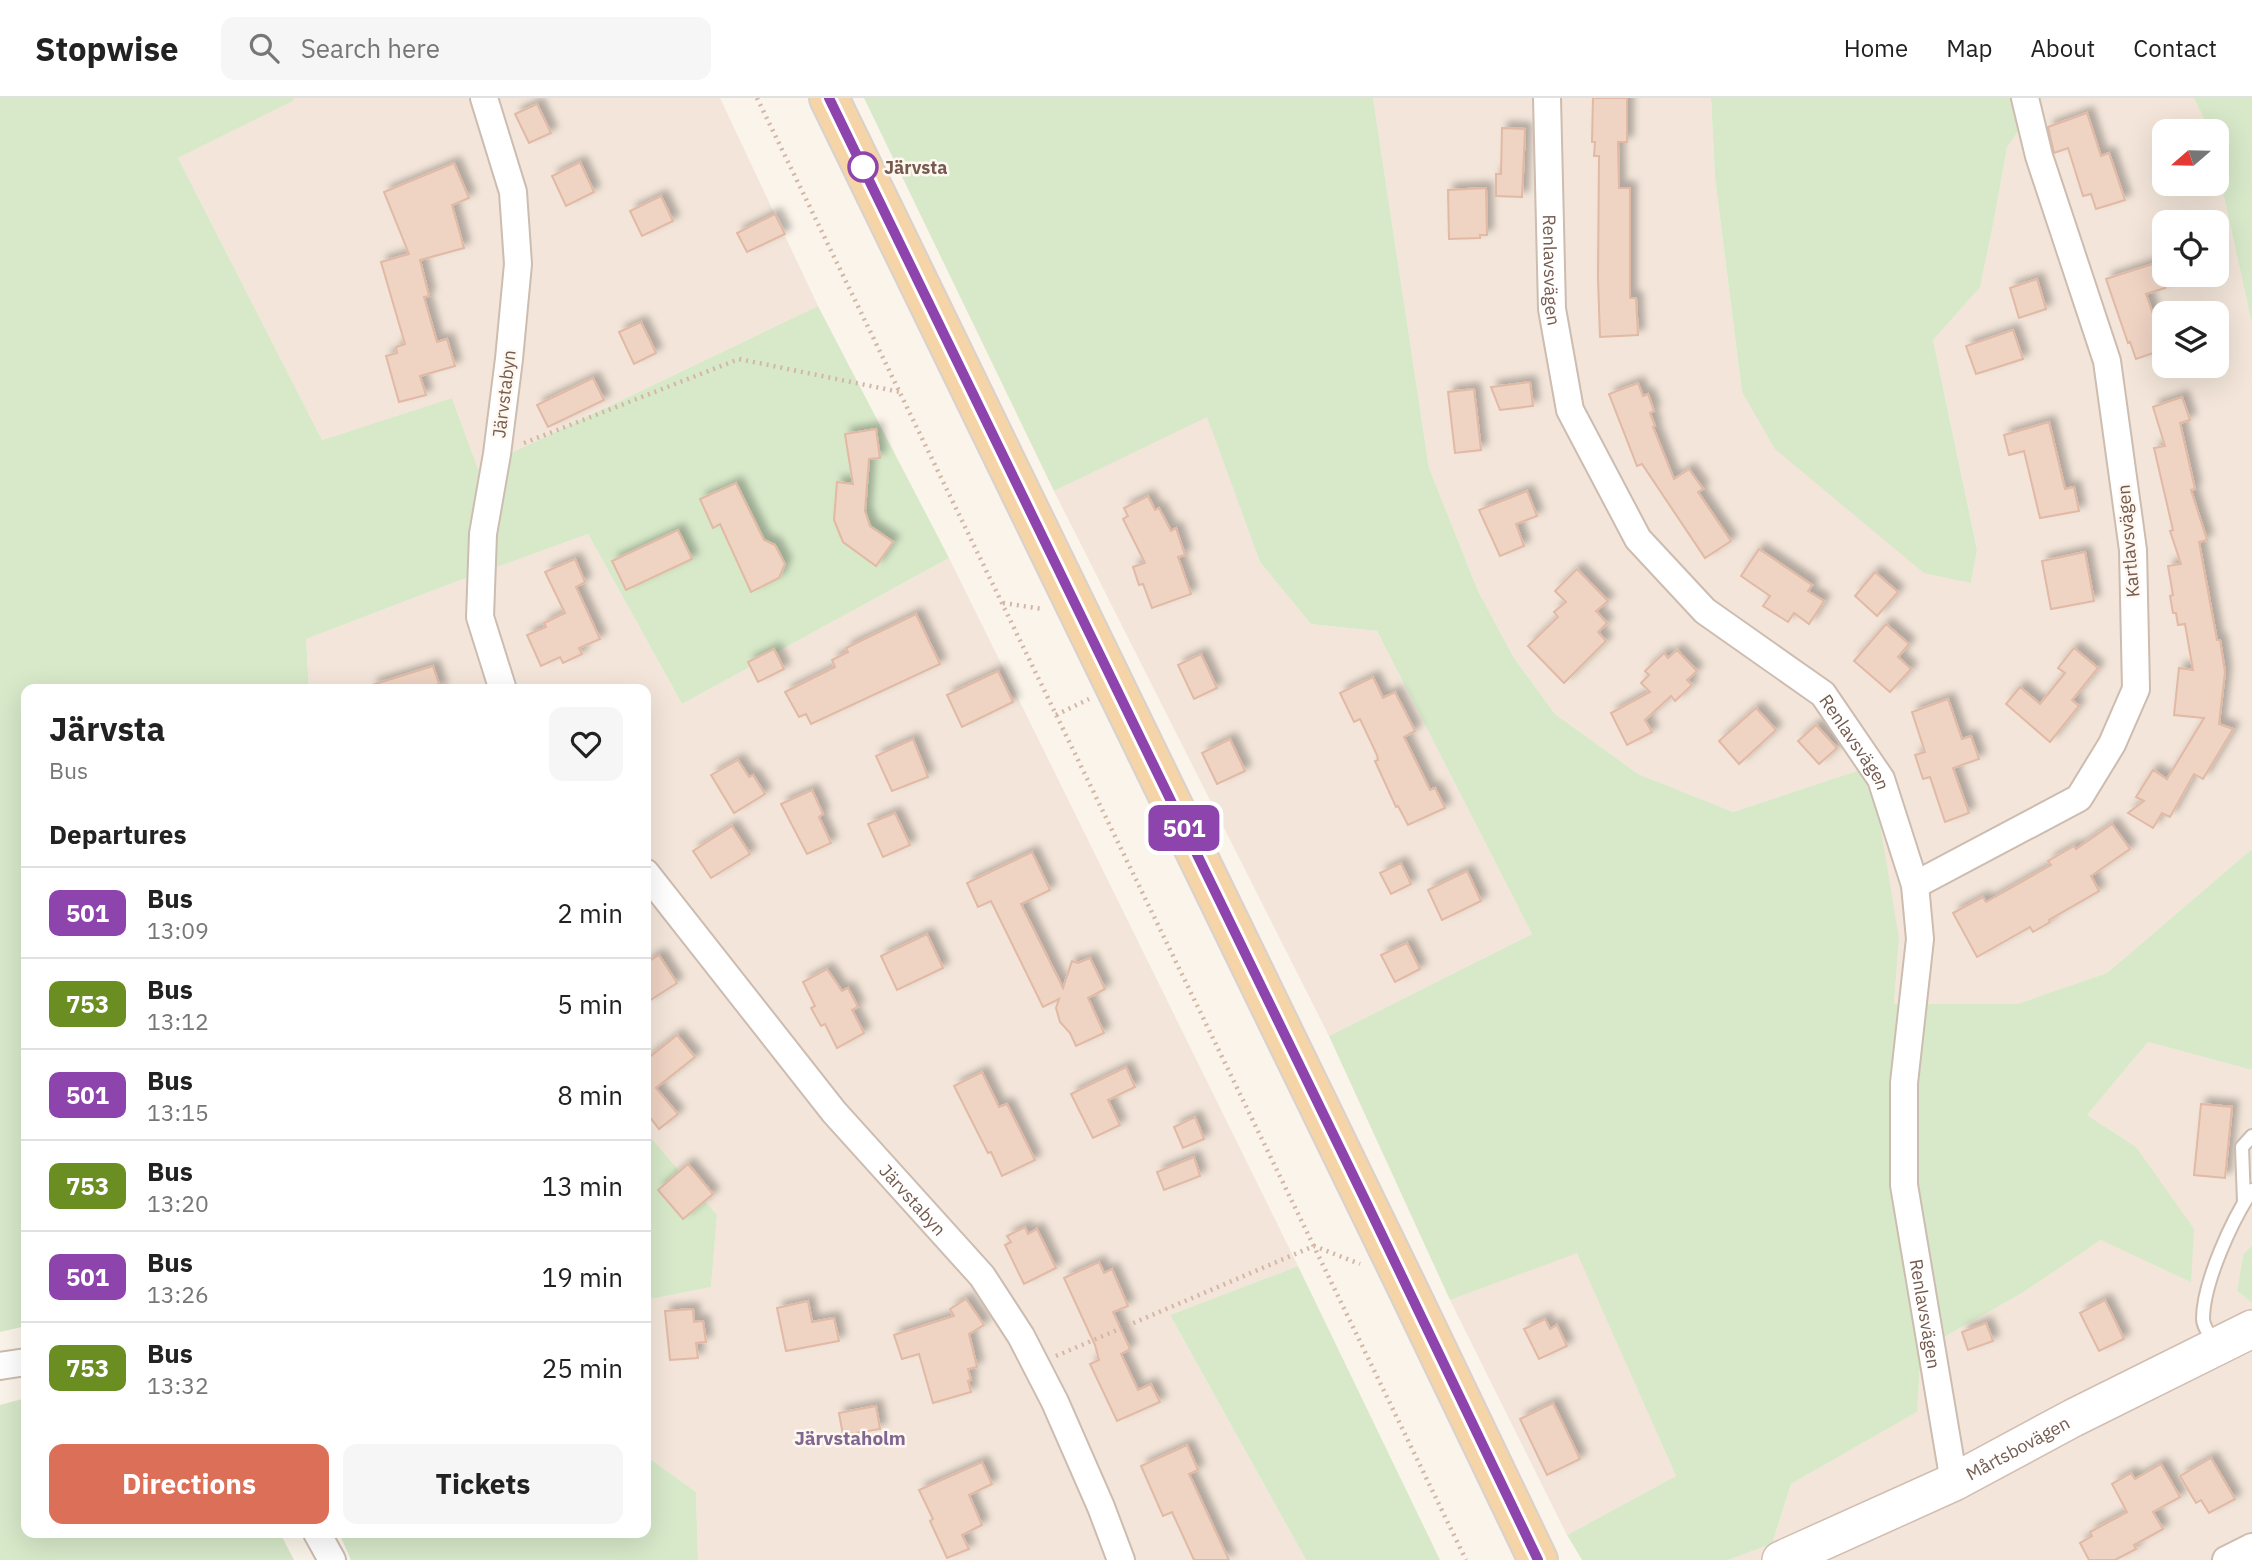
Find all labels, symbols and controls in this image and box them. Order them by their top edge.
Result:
search box [221,17,711,80]
text: Stopwise [35,27,179,70]
icon: search [245,29,283,67]
text: Search here [301,31,440,65]
text: Home [1844,32,1908,64]
text: Map [1946,32,1992,64]
text: About [2030,32,2095,64]
text: Contact [2133,32,2217,64]
north arrow [2152,119,2230,196]
map controls [2152,119,2229,378]
marker: Järvsta [848,152,878,182]
place label: Järvsta [884,156,947,179]
button: locate [2152,210,2229,287]
street label: Renlavsvägen [1538,214,1566,327]
button: layers [2152,301,2229,378]
street label: Järvstabyn [487,349,521,439]
street label: Kartlavsvägen [2112,484,2144,598]
street label: Renlavsvägen [1815,689,1895,793]
text: Järvsta [49,707,165,750]
button: heart [549,707,623,781]
text: Bus [49,755,88,785]
line badge: 501 [1144,805,1224,851]
text: 501 [1162,812,1206,844]
text: Departures [49,817,187,851]
text: Bus [147,881,193,915]
text: 2 min [557,896,623,930]
text: 501 [66,897,109,929]
text: 13:09 [147,915,209,945]
text: Bus [147,972,193,1006]
text: 5 min [557,987,623,1021]
text: 753 [66,988,109,1020]
text: 13:12 [147,1006,209,1036]
text: Bus [147,1063,193,1097]
text: 8 min [557,1078,623,1112]
text: 501 [66,1079,109,1111]
text: 13:15 [147,1097,209,1127]
text: Bus [147,1154,193,1188]
street label: Järvstabyn [875,1159,951,1240]
text: 13 min [542,1169,623,1203]
text: 753 [66,1170,109,1202]
text: 13:20 [147,1188,209,1218]
text: Bus [147,1245,193,1279]
street label: Renlavsvägen [1905,1257,1946,1370]
text: 19 min [542,1260,623,1294]
text: 501 [66,1261,109,1293]
text: 13:26 [147,1279,209,1309]
text: Bus [147,1336,193,1370]
text: 25 min [542,1351,623,1385]
text: 753 [66,1352,109,1384]
text: 13:32 [147,1370,209,1400]
street label: Mårtsbovägen [1962,1411,2073,1485]
district label: Järvstaholm [794,1426,906,1450]
button: Directions [49,1444,329,1524]
button: Tickets [343,1444,623,1524]

